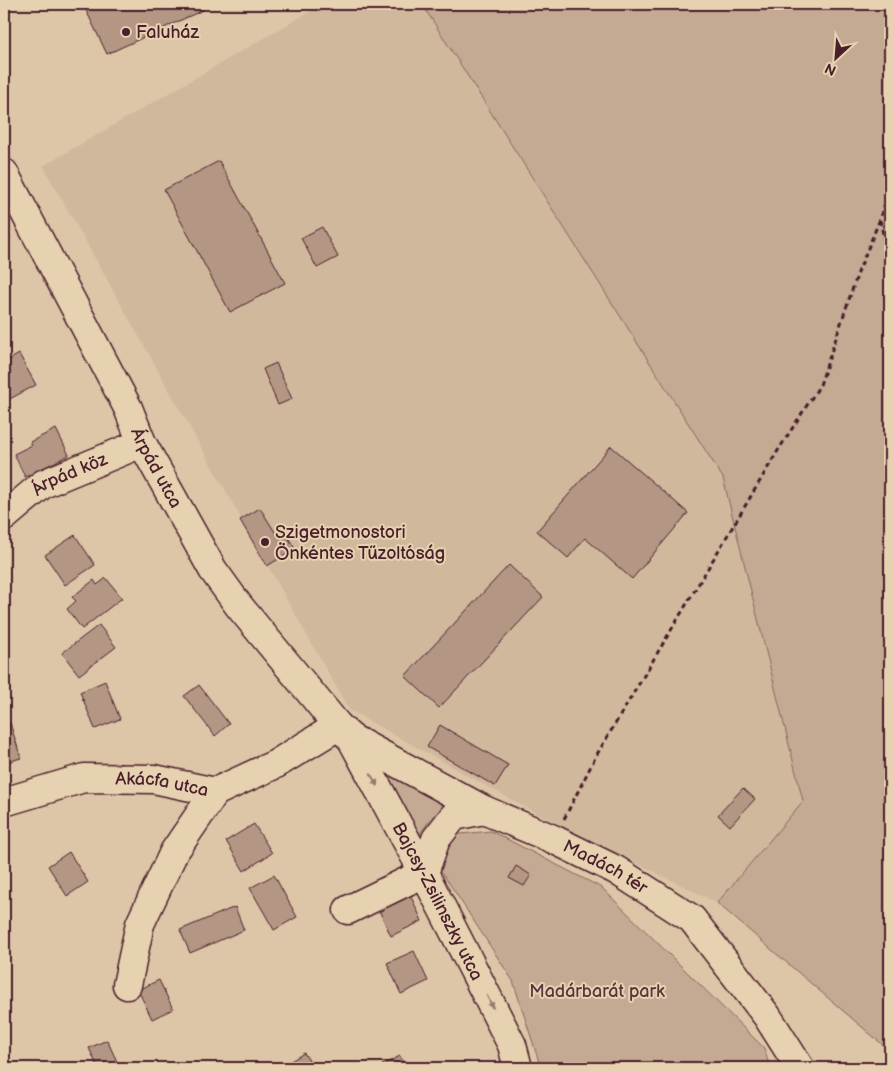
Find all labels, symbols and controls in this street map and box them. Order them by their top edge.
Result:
place label: Faluház [136,22,200,43]
marker: Faluház [120,26,132,38]
north arrow [812,32,862,82]
text: N [822,59,839,79]
street label: Árpád utca [126,424,186,512]
street label: Árpád köz [26,449,111,500]
place label: Szigetmonostori Önkéntes Tűzoltóság [275,522,445,564]
marker: Szigetmonostori Önkéntes Tűzoltóság [259,536,271,548]
street label: Akácfa utca [115,768,210,801]
one-way arrow [370,773,378,788]
street label: Bajcsy-Zsilinszky utca [388,819,487,984]
street label: Madách tér [560,836,652,899]
park label: Madárbarát park [529,981,665,1002]
one-way arrow [486,995,494,1009]

